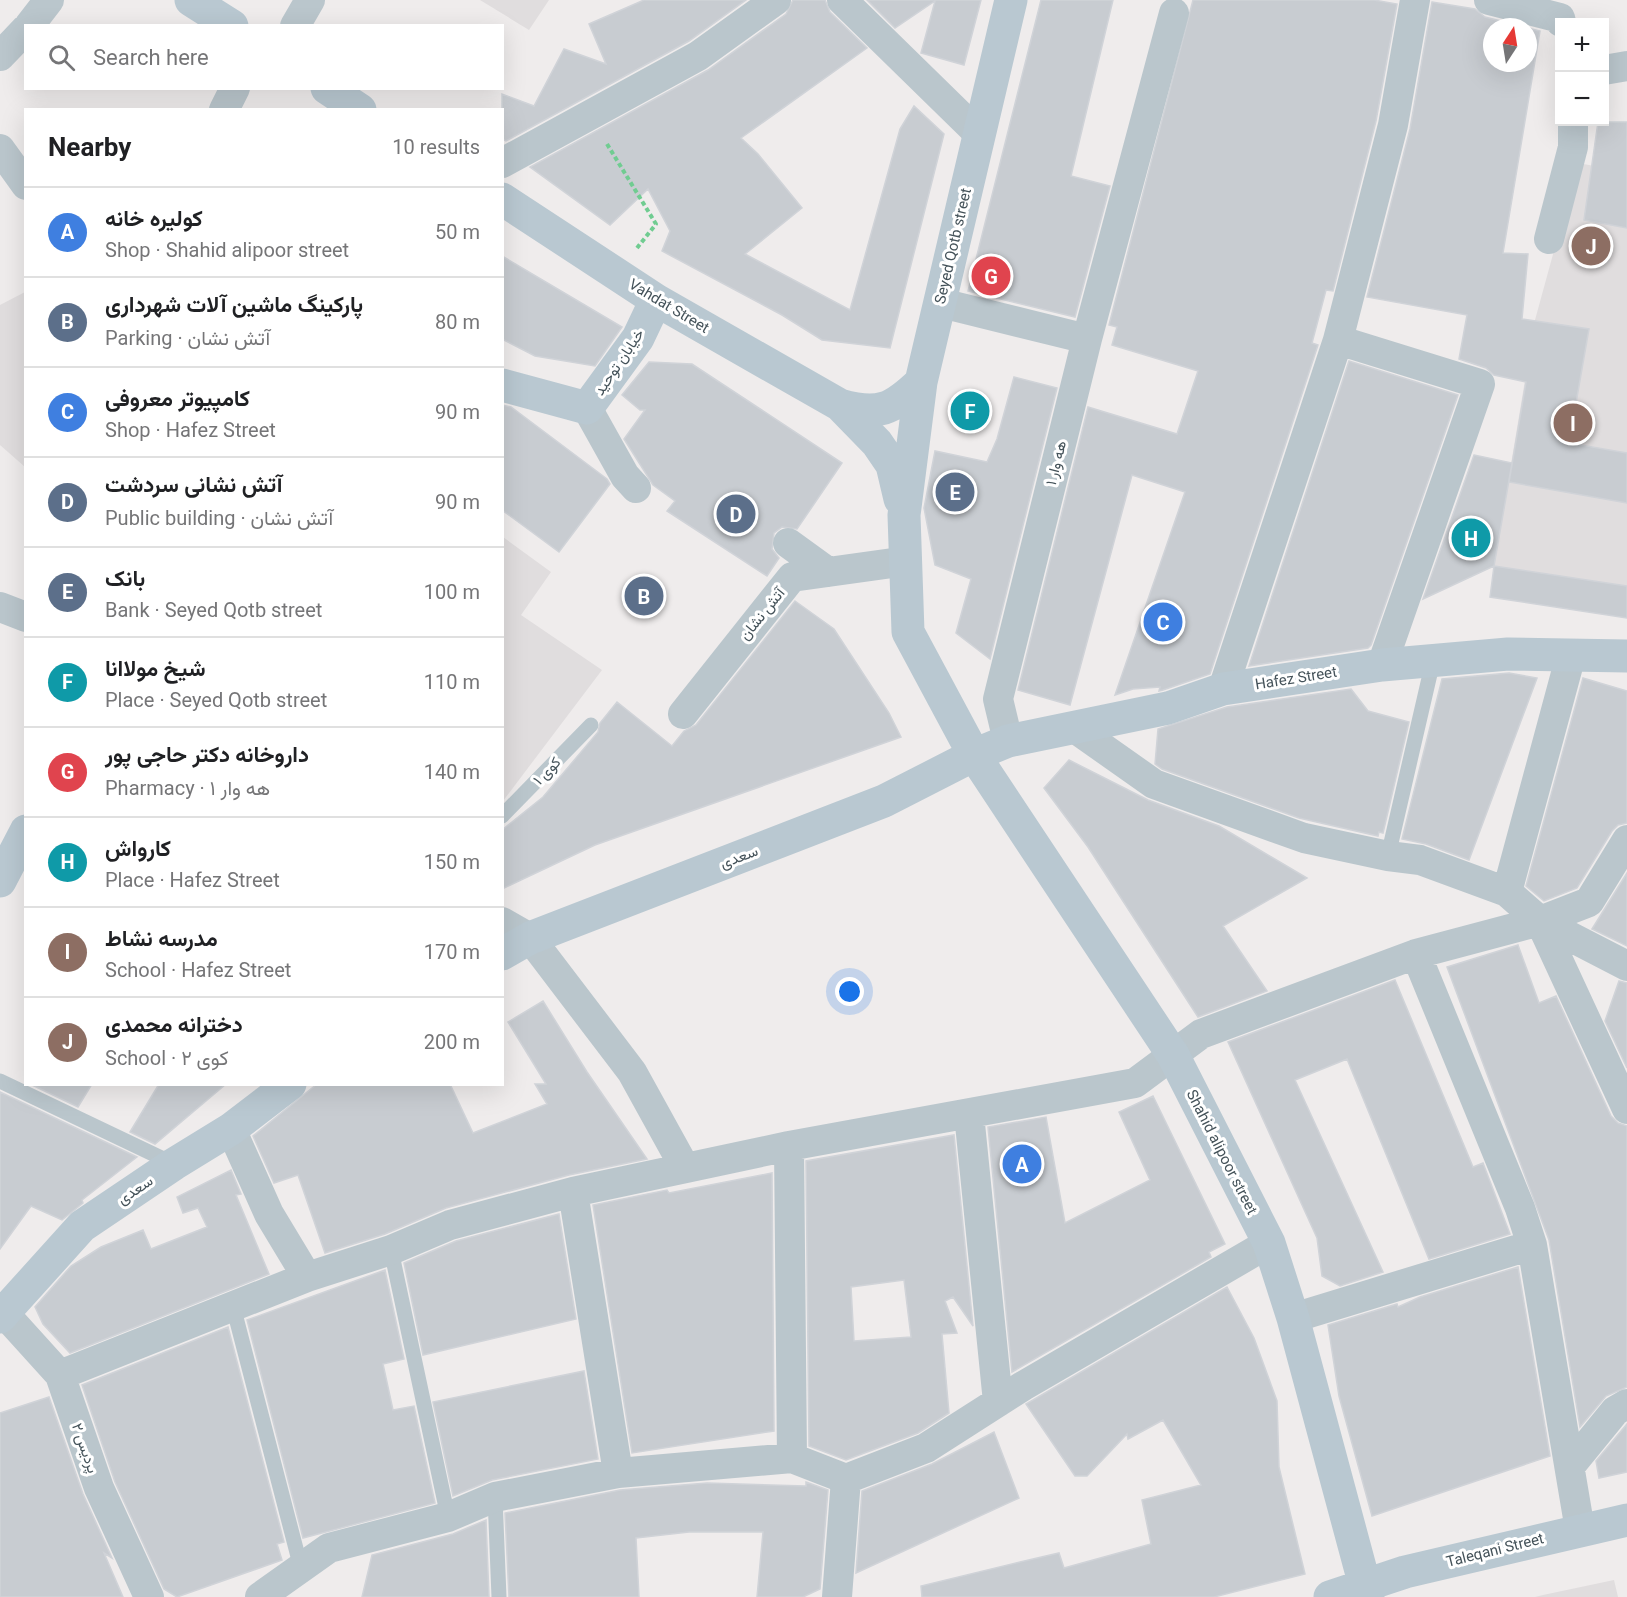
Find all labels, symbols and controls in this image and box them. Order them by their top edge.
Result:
north arrow [1483,18,1537,72]
map controls [1555,18,1609,126]
button: + [1555,18,1609,72]
search box [24,24,504,90]
icon: search [45,41,78,74]
text: Search here [93,45,209,70]
button: − [1555,72,1609,126]
text: Nearby [48,132,131,162]
text: 10 results [392,135,480,159]
street label: Seyed Qotb street [931,186,975,306]
text: کولیره خانه [105,206,203,231]
text: A [61,220,74,244]
text: 50 m [435,220,480,244]
pin: J [1572,224,1610,268]
text: Shop · Shahid alipoor street [105,238,349,262]
pin: G [972,254,1010,298]
street label: Vahdat Street [626,275,712,337]
text: پارکینگ ماشین آلات شهرداری [105,292,363,317]
text: B [61,310,74,334]
text: 80 m [435,310,480,334]
street label: خیابان توحید [590,325,648,399]
text: Parking · آتش نشان [105,326,270,350]
text: کامپیوتر معروفی [105,386,250,411]
pin: F [950,388,990,434]
text: C [61,400,74,424]
text: 90 m [435,400,480,424]
pin: I [1554,400,1592,446]
text: Shop · Hafez Street [105,418,276,442]
street label: هه وار ۱ [1042,439,1070,487]
pin: E [936,470,974,514]
text: آتش نشانی سردشت [105,472,283,497]
text: D [61,490,74,514]
text: 90 m [435,490,480,514]
pin: D [716,492,756,536]
text: Public building · آتش نشان [105,506,333,530]
pin: H [1452,516,1490,560]
text: بانک [105,566,145,591]
pin: B [624,574,664,618]
text: E [62,580,73,604]
text: 100 m [424,580,480,604]
street label: آتش نشان [736,583,790,644]
text: Bank · Seyed Qotb street [105,598,322,622]
pin: C [1144,600,1182,644]
text: شیخ مولاانا [105,656,206,681]
street label: Hafez Street [1254,663,1338,693]
text: F [62,670,73,694]
text: 110 m [424,670,480,694]
text: Place · Seyed Qotb street [105,688,327,712]
text: داروخانه دکتر حاجی پور [105,742,309,767]
street label: کوی ۱ [529,753,566,789]
text: G [61,760,74,784]
text: 140 m [424,760,480,784]
text: Pharmacy · هه وار ۱ [105,776,270,800]
text: کارواش [105,836,171,861]
street label: سعدی [718,842,761,873]
text: H [60,850,75,874]
text: 150 m [424,850,480,874]
text: Place · Hafez Street [105,868,280,892]
text: مدرسه نشاط [105,926,218,951]
text: I [65,940,70,964]
text: 170 m [424,940,480,964]
text: School · Hafez Street [105,958,291,982]
your location [835,977,864,1006]
text: دخترانه محمدی [105,1012,243,1037]
text: J [62,1030,73,1054]
text: 200 m [424,1030,480,1054]
text: School · کوی ۲ [105,1046,229,1070]
street label: Shahid alipoor street [1183,1087,1261,1217]
pin: A [1002,1142,1042,1186]
street label: سعدی [114,1172,157,1209]
street label: پردیس ۲ [67,1421,102,1476]
street label: Taleqani Street [1444,1529,1546,1571]

